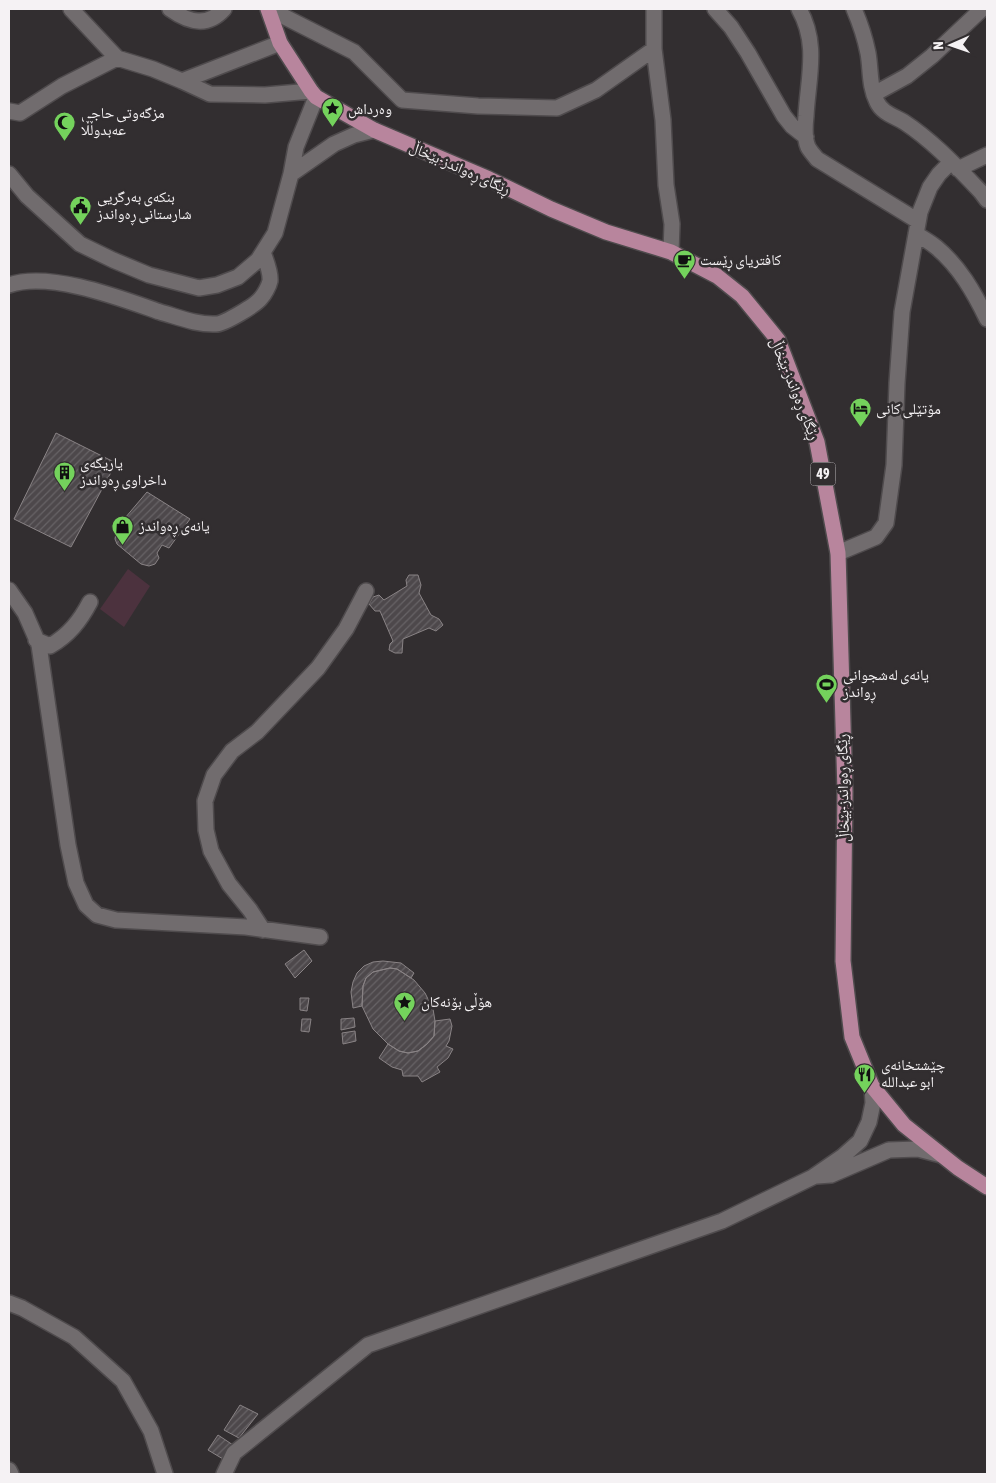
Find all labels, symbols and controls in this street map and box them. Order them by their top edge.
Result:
north arrow [926,20,976,70]
text: N [930,41,946,50]
place icon: وەرداش [320,97,344,128]
place label: وەرداش [348,100,392,119]
place label: مزگەوتی حاجی عەبدوڵڵا [81,104,165,139]
mosque icon: مزگەوتی حاجی عەبدوڵڵا [53,110,77,141]
street label: ڕێگای ڕەواندز-بێخاڵ [406,137,514,201]
place label: بنکەی بەرگریی شارستانی ڕەواندز [96,188,192,226]
public building icon: بنکەی بەرگریی شارستانی ڕەواندز [69,194,93,225]
cafe icon: کافتریای ڕێست [672,248,696,279]
place label: کافتریای ڕێست [700,251,781,272]
street label: ڕێگای ڕەواندز-بێخاڵ [763,335,824,444]
hotel icon: مۆتێلی کانی [848,397,872,428]
place label: مۆتێلی کانی [876,400,941,419]
place label: یاریگەی داخراوی ڕەواندز [79,454,167,492]
building icon: یاریگەی داخراوی ڕەواندز [52,460,76,491]
road number: 49 [810,462,836,486]
shop icon: یانەی ڕەواندز [111,514,135,545]
place label: یانەی ڕەواندز [138,517,210,538]
place label: یانەی لەشجوانی ڕواندز [842,666,929,704]
sports icon: یانەی لەشجوانی ڕواندز [815,672,839,703]
street label: ڕێگای ڕەواندز-بێخاڵ [833,733,856,842]
place icon: هۆڵی بۆنەکان [393,990,417,1021]
place label: هۆڵی بۆنەکان [421,992,492,1012]
place label: چێشتخانەی ابو عبدالله [881,1056,946,1091]
restaurant icon: چێشتخانەی ابو عبدالله [853,1062,877,1093]

